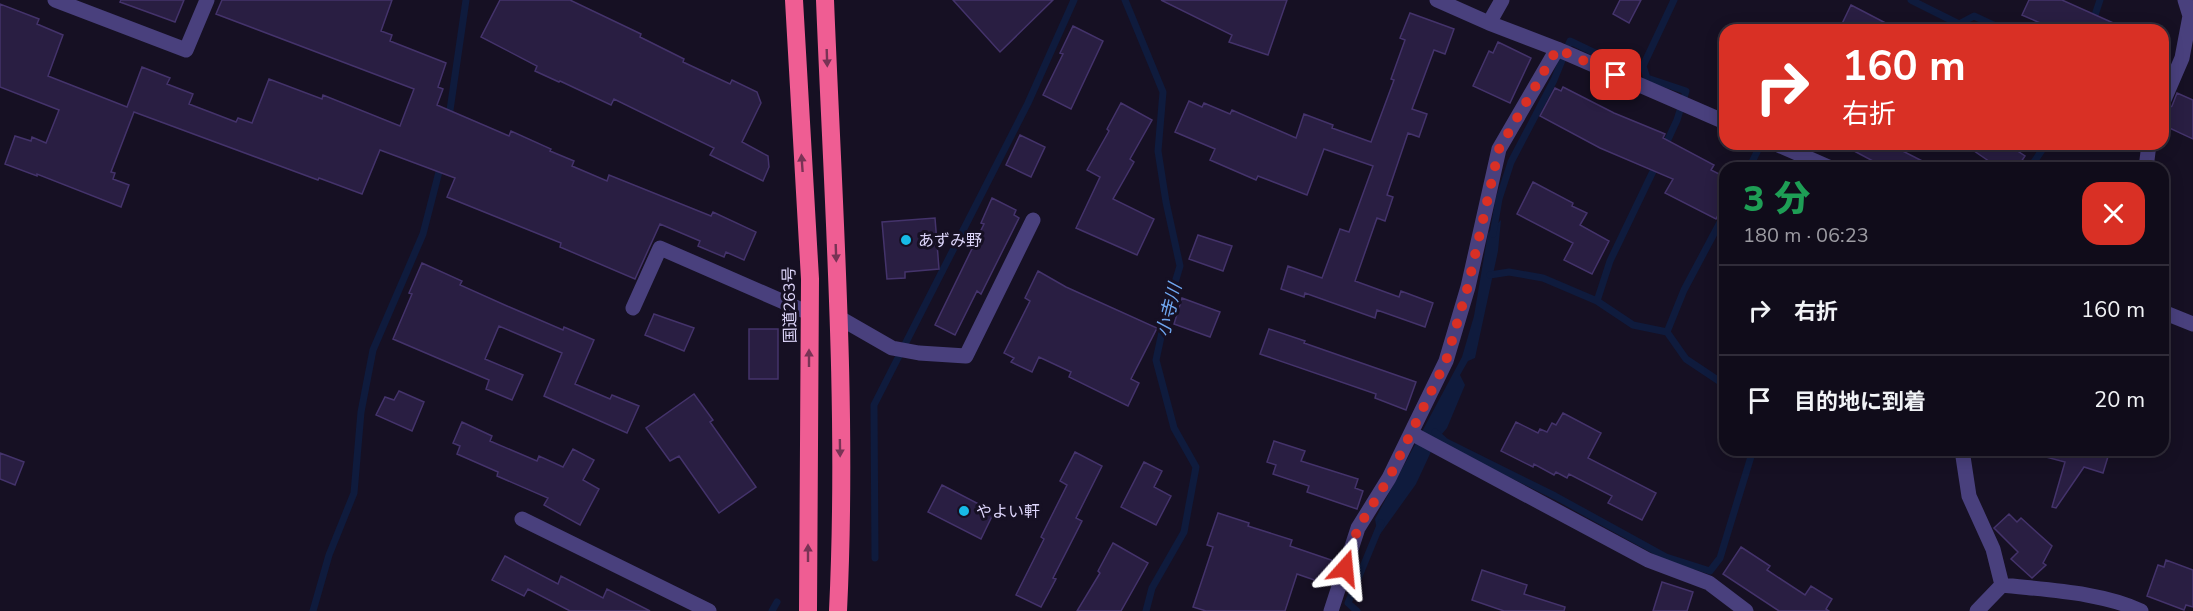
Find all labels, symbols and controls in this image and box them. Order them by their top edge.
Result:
text: 160 m [1842,38,1966,95]
icon: right [1743,48,1821,126]
one-way arrow [823,49,832,68]
pin [1590,49,1641,100]
icon: arrive [1599,58,1632,91]
text: 右折 [1842,96,1896,133]
one-way arrow [797,153,807,172]
text: 3 分 [1743,175,1811,224]
button: close [2082,182,2145,245]
text: 180 m · 06:23 [1743,222,1869,249]
place label: あずみ野 [918,230,982,252]
marker: あずみ野 [899,233,913,247]
one-way arrow [831,244,840,263]
street label: 国道263号 [778,266,802,344]
water label: 小寺川 [1151,279,1188,339]
icon: right [1743,294,1776,327]
text: 160 m [2081,295,2145,325]
text: 右折 [1794,297,1838,327]
one-way arrow [804,348,814,367]
icon: arrive [1743,384,1776,417]
text: 20 m [2094,385,2145,415]
text: 目的地に到着 [1794,387,1926,417]
one-way arrow [836,439,845,458]
place label: やよい軒 [976,501,1040,523]
marker: やよい軒 [957,504,971,518]
position arrow [1313,536,1377,600]
one-way arrow [803,543,813,562]

